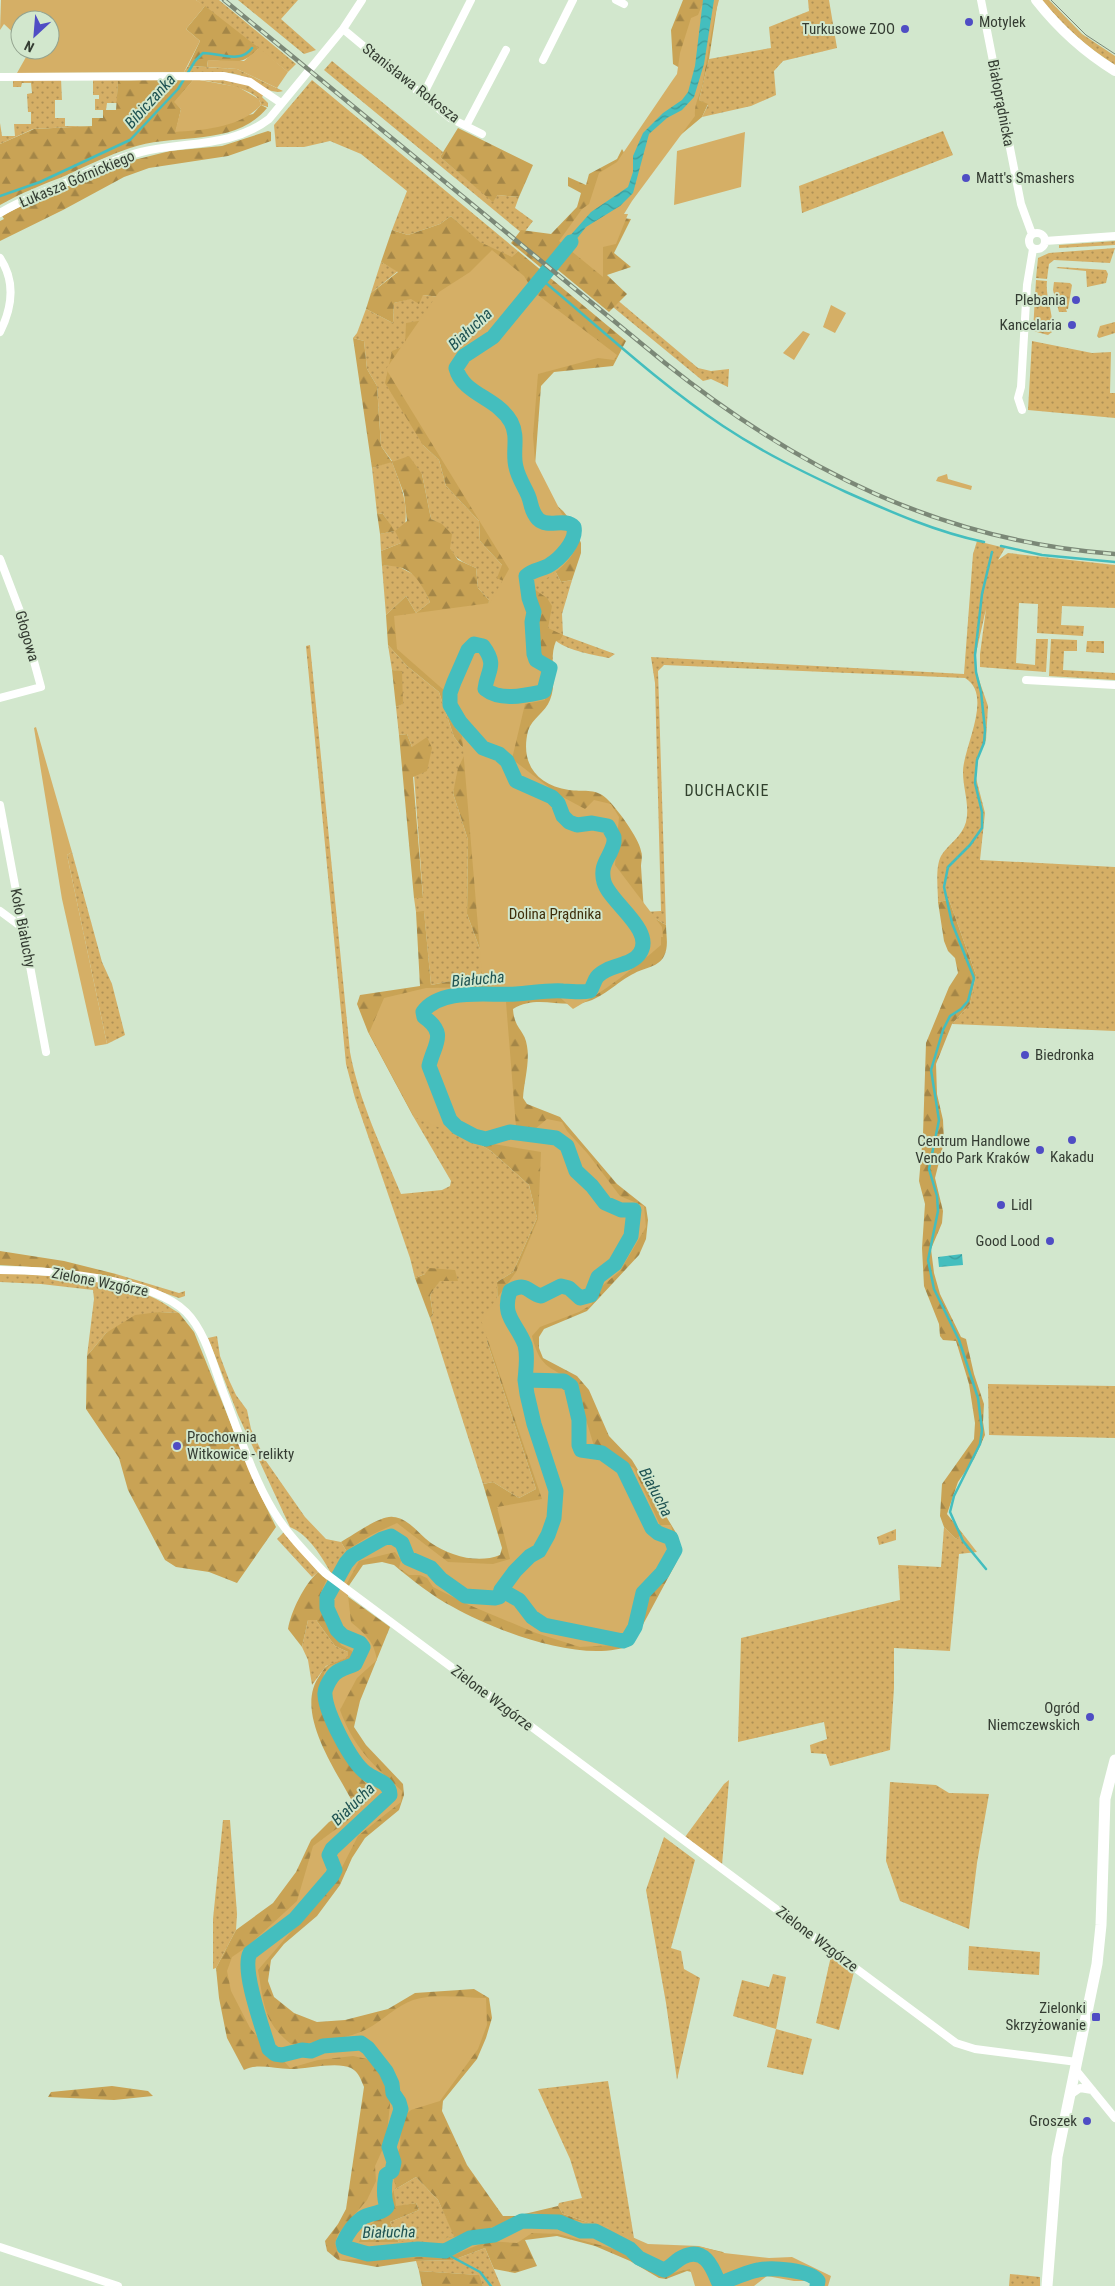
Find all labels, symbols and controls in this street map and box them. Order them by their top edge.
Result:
north arrow [10,10,60,60]
place label: Motylek [979,13,1026,31]
marker: Motylek [963,16,975,28]
place label: Turkusowe ZOO [802,20,895,38]
marker: Turkusowe ZOO [899,23,911,35]
text: N [22,38,37,56]
street label: Stanisława Rokosza [359,39,463,127]
street label: Białoprądnicka [984,58,1018,148]
water label: Bibiczanka [121,70,179,132]
street label: Łukasza Górnickiego [17,147,137,211]
place label: Matt's Smashers [976,169,1075,187]
marker: Matt's Smashers [960,172,972,184]
place label: Plebania [1015,291,1066,309]
marker: Plebania [1070,294,1082,306]
water label: Białucha [444,304,496,354]
place label: Kancelaria [1000,316,1062,334]
marker: Kancelaria [1066,319,1078,331]
street label: Głogowa [11,609,43,663]
district label: DUCHACKIE [684,781,770,800]
street label: Koło Białuchy [6,887,40,969]
park label: Dolina Prądnika [509,905,601,923]
water label: Białucha [451,967,505,991]
place label: Biedronka [1035,1046,1094,1064]
marker: Biedronka [1019,1049,1031,1061]
place label: Centrum Handlowe Vendo Park Kraków [915,1132,1030,1167]
marker: Kakadu [1066,1134,1078,1146]
marker: Centrum Handlowe Vendo Park Kraków [1034,1144,1046,1156]
place label: Kakadu [1050,1148,1094,1166]
place label: Lidl [1011,1196,1032,1214]
marker: Lidl [995,1199,1007,1211]
place label: Good Lood [976,1232,1040,1250]
marker: Good Lood [1044,1235,1056,1247]
street label: Zielone Wzgórze [50,1264,150,1300]
place label: Prochownia Witkowice - relikty [187,1428,294,1463]
marker: Prochownia Witkowice - relikty [171,1440,183,1452]
water label: Białucha [635,1464,677,1520]
street label: Zielone Wzgórze [447,1661,537,1735]
place label: Ogród Niemczewskich [988,1699,1080,1734]
marker: Ogród Niemczewskich [1084,1711,1096,1723]
water label: Białucha [327,1779,379,1829]
street label: Zielone Wzgórze [772,1902,862,1976]
place label: Zielonki Skrzyżowanie [1005,1999,1086,2034]
marker: Zielonki Skrzyżowanie [1090,2011,1102,2023]
place label: Groszek [1029,2112,1077,2130]
marker: Groszek [1081,2115,1093,2127]
water label: Białucha [362,2222,416,2242]

